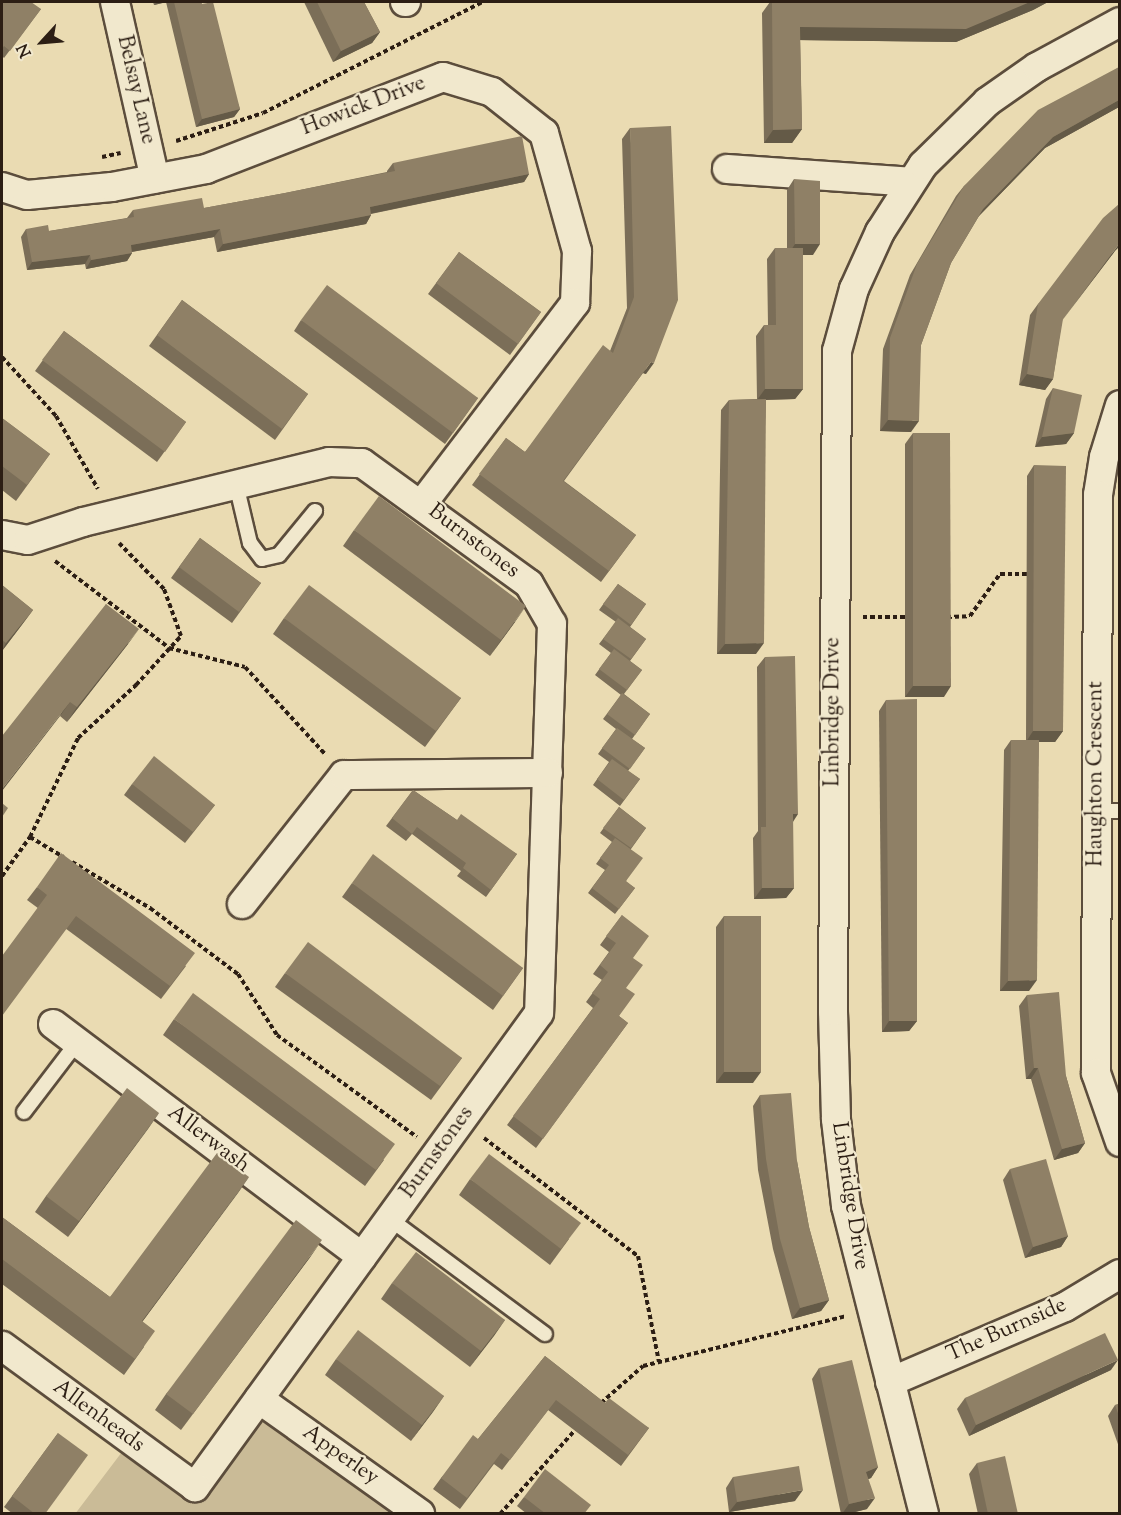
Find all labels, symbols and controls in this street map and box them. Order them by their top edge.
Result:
north arrow [12,12,72,72]
street label: Belsay Lane [110,33,160,147]
text: N [12,39,39,61]
street label: Howick Drive [298,71,430,143]
street label: Burnstones [422,499,524,585]
street label: Linbridge Drive [821,637,847,787]
street label: Haughton Crescent [1084,681,1110,867]
street label: Allerwash [161,1100,255,1180]
street label: Burnstones [396,1102,480,1204]
street label: Linbridge Drive [824,1120,874,1272]
street label: The Burnside [943,1293,1071,1369]
street label: Allenheads [47,1375,149,1459]
street label: Apperley [297,1420,383,1492]

